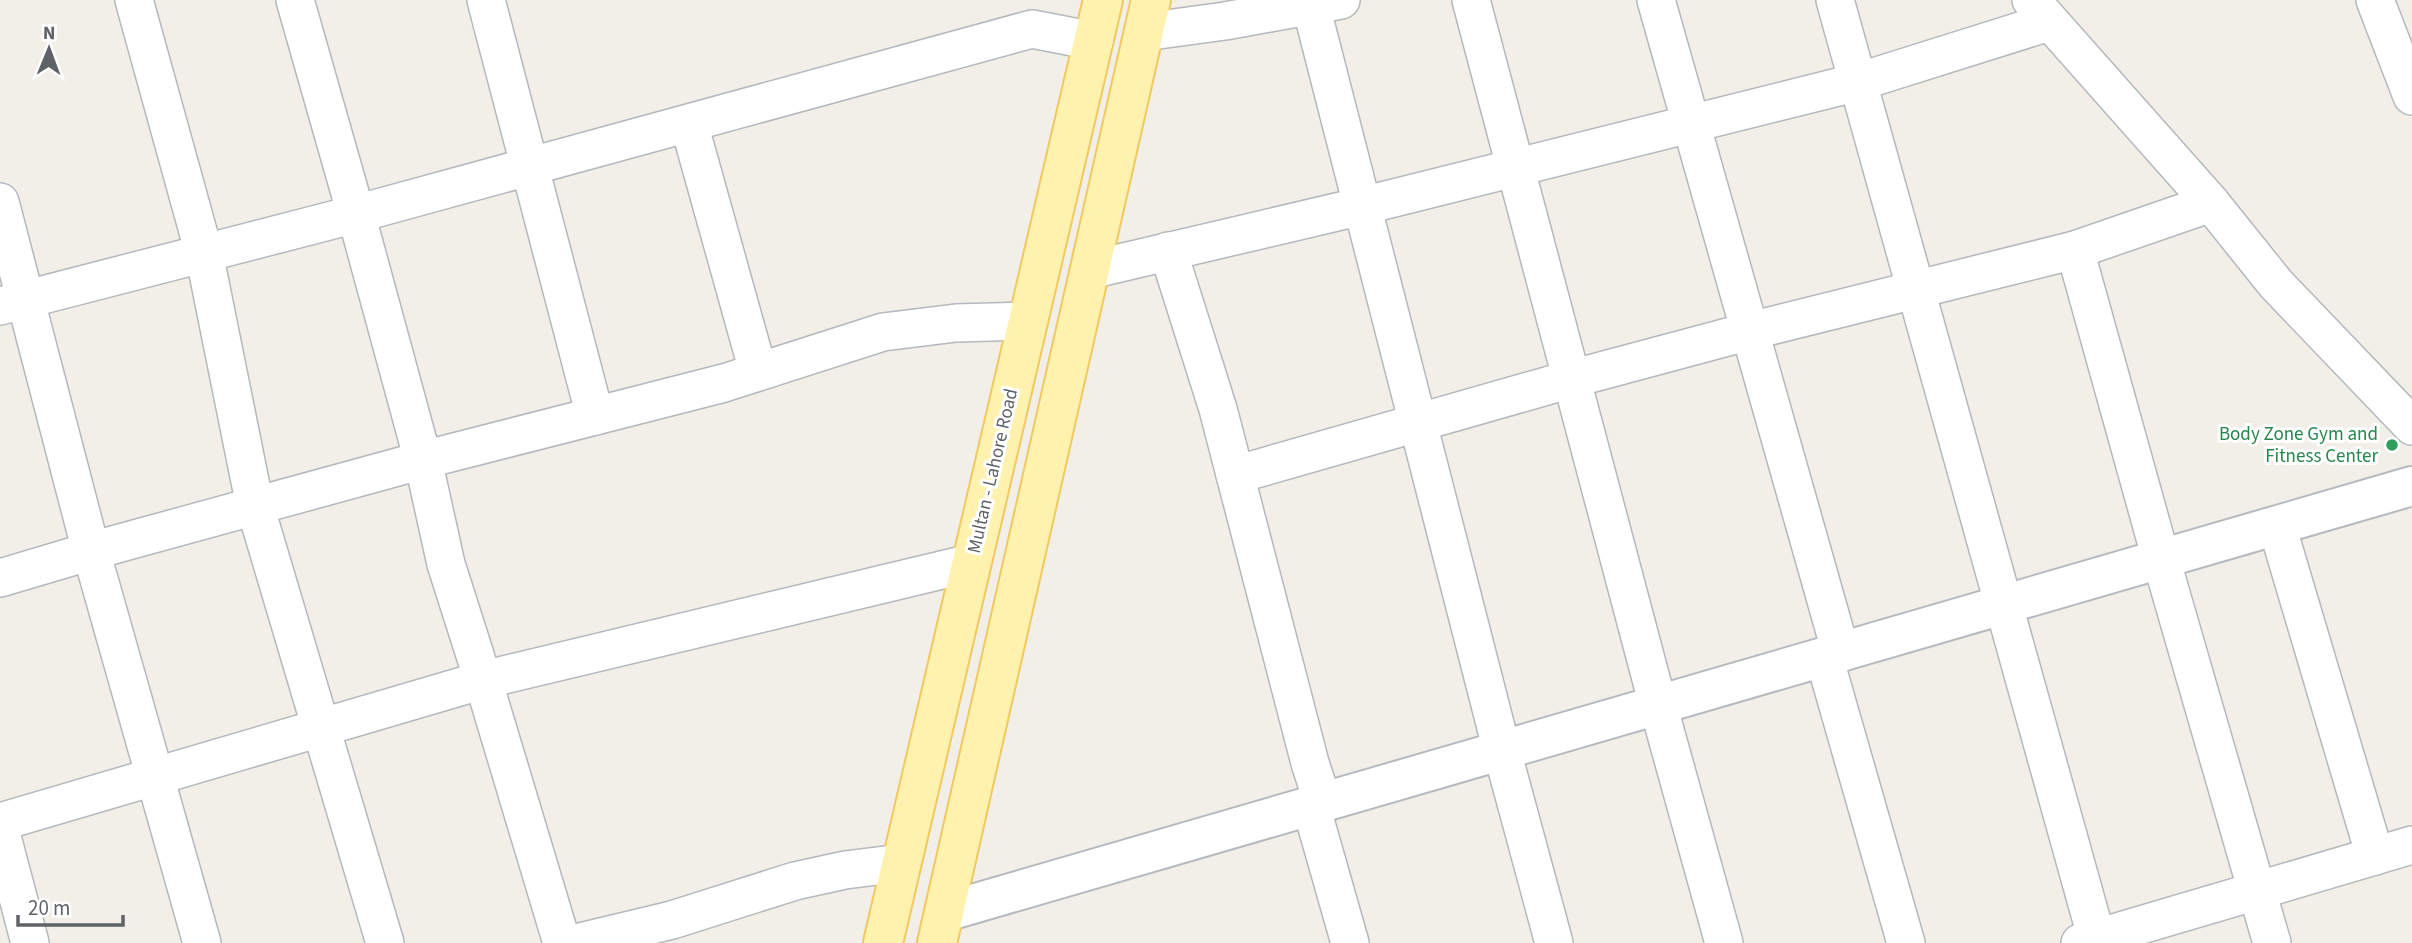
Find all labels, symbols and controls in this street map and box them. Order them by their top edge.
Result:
north arrow [14,14,84,84]
text: N [43,20,56,47]
street label: Multan - Lahore Road [961,386,1025,556]
place label: Body Zone Gym and Fitness Center [2219,421,2378,470]
marker: Body Zone Gym and Fitness Center [2384,437,2400,453]
scale bar [18,884,122,928]
text: 20 m [28,893,70,923]

